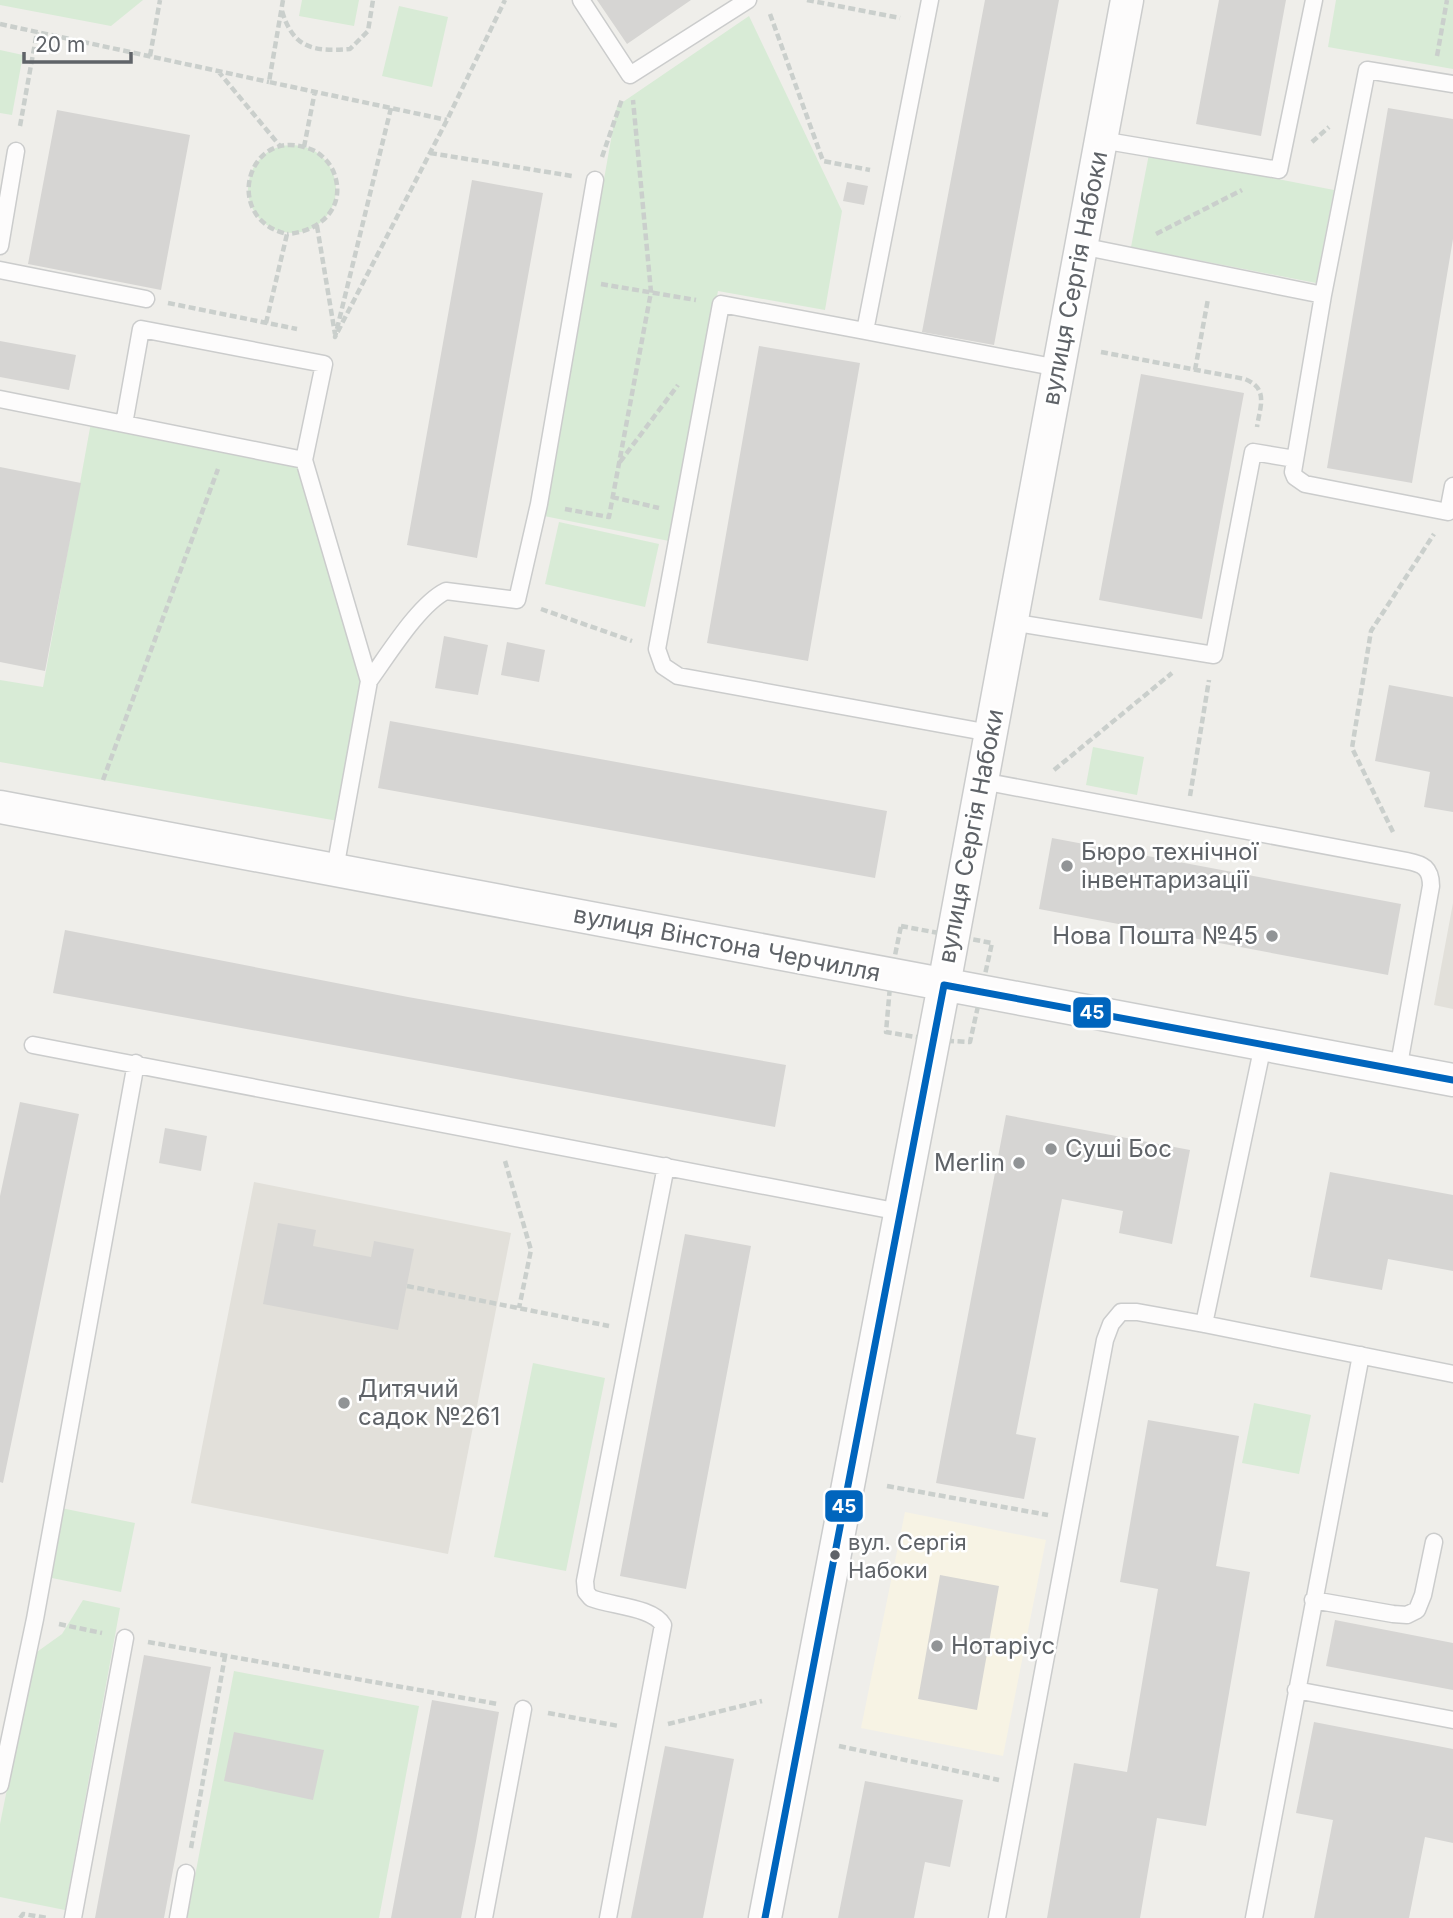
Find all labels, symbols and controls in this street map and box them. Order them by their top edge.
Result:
scale bar [24,21,131,65]
text: 20 m [35,32,85,57]
street label: вулиця Сергія Набоки [1036,148,1113,407]
street label: вулиця Сергія Набоки [932,706,1009,965]
place label: Бюро технічної інвентаризації [1081,837,1259,894]
marker: Бюро технічної інвентаризації [1059,858,1075,874]
street label: вулиця Вінстона Черчилля [571,900,883,988]
place label: Нова Пошта №45 [1052,921,1258,950]
marker: Нова Пошта №45 [1264,928,1280,944]
line badge: 45 [1072,996,1112,1029]
text: 45 [1080,1001,1105,1024]
place label: Суші Бос [1065,1134,1172,1163]
marker: Суші Бос [1043,1141,1059,1157]
place label: Merlin [934,1148,1005,1177]
marker: Merlin [1011,1155,1027,1171]
place label: Дитячий садок №261 [358,1374,500,1431]
marker: Дитячий садок №261 [336,1395,352,1411]
line badge: 45 [824,1489,864,1523]
text: 45 [832,1495,857,1518]
place label: вул. Сергія Набоки [848,1529,967,1583]
marker: вул. Сергія Набоки [828,1548,842,1562]
place label: Нотаріус [951,1631,1055,1660]
marker: Нотаріус [929,1638,945,1654]

